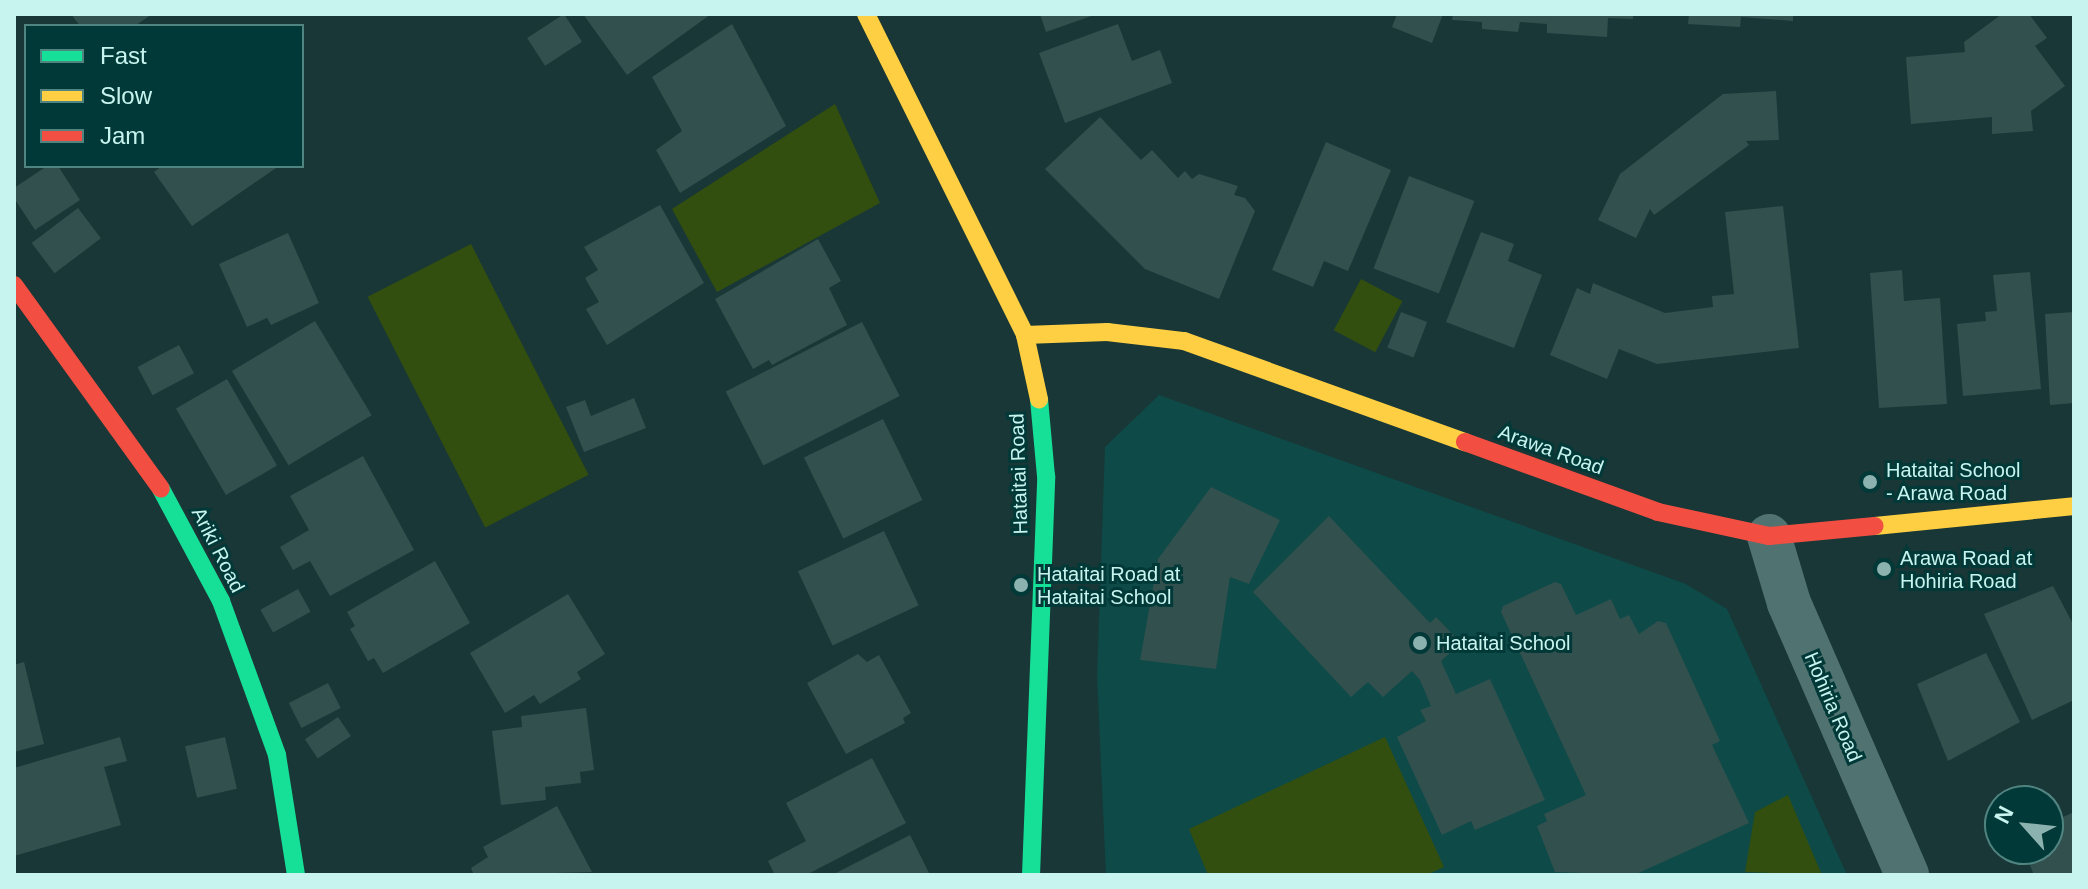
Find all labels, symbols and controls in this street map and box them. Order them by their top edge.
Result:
legend [24,24,304,168]
text: Fast [100,42,147,69]
text: Slow [100,82,152,109]
text: Jam [100,122,145,149]
street label: Hataitai Road [1005,413,1033,535]
street label: Arawa Road [1495,420,1607,480]
place label: Hataitai School - Arawa Road [1886,458,2021,505]
marker: Hataitai School - Arawa Road [1861,473,1879,491]
street label: Ariki Road [186,503,250,597]
place label: Arawa Road at Hohiria Road [1900,546,2032,593]
marker: Arawa Road at Hohiria Road [1875,560,1893,578]
place label: Hataitai Road at Hataitai School [1037,562,1180,609]
marker: Hataitai Road at Hataitai School [1012,576,1030,594]
place label: Hataitai School [1436,631,1571,655]
marker: Hataitai School [1411,634,1429,652]
street label: Hohiria Road [1799,649,1867,765]
north arrow [1984,785,2064,865]
text: N [1989,802,2019,828]

